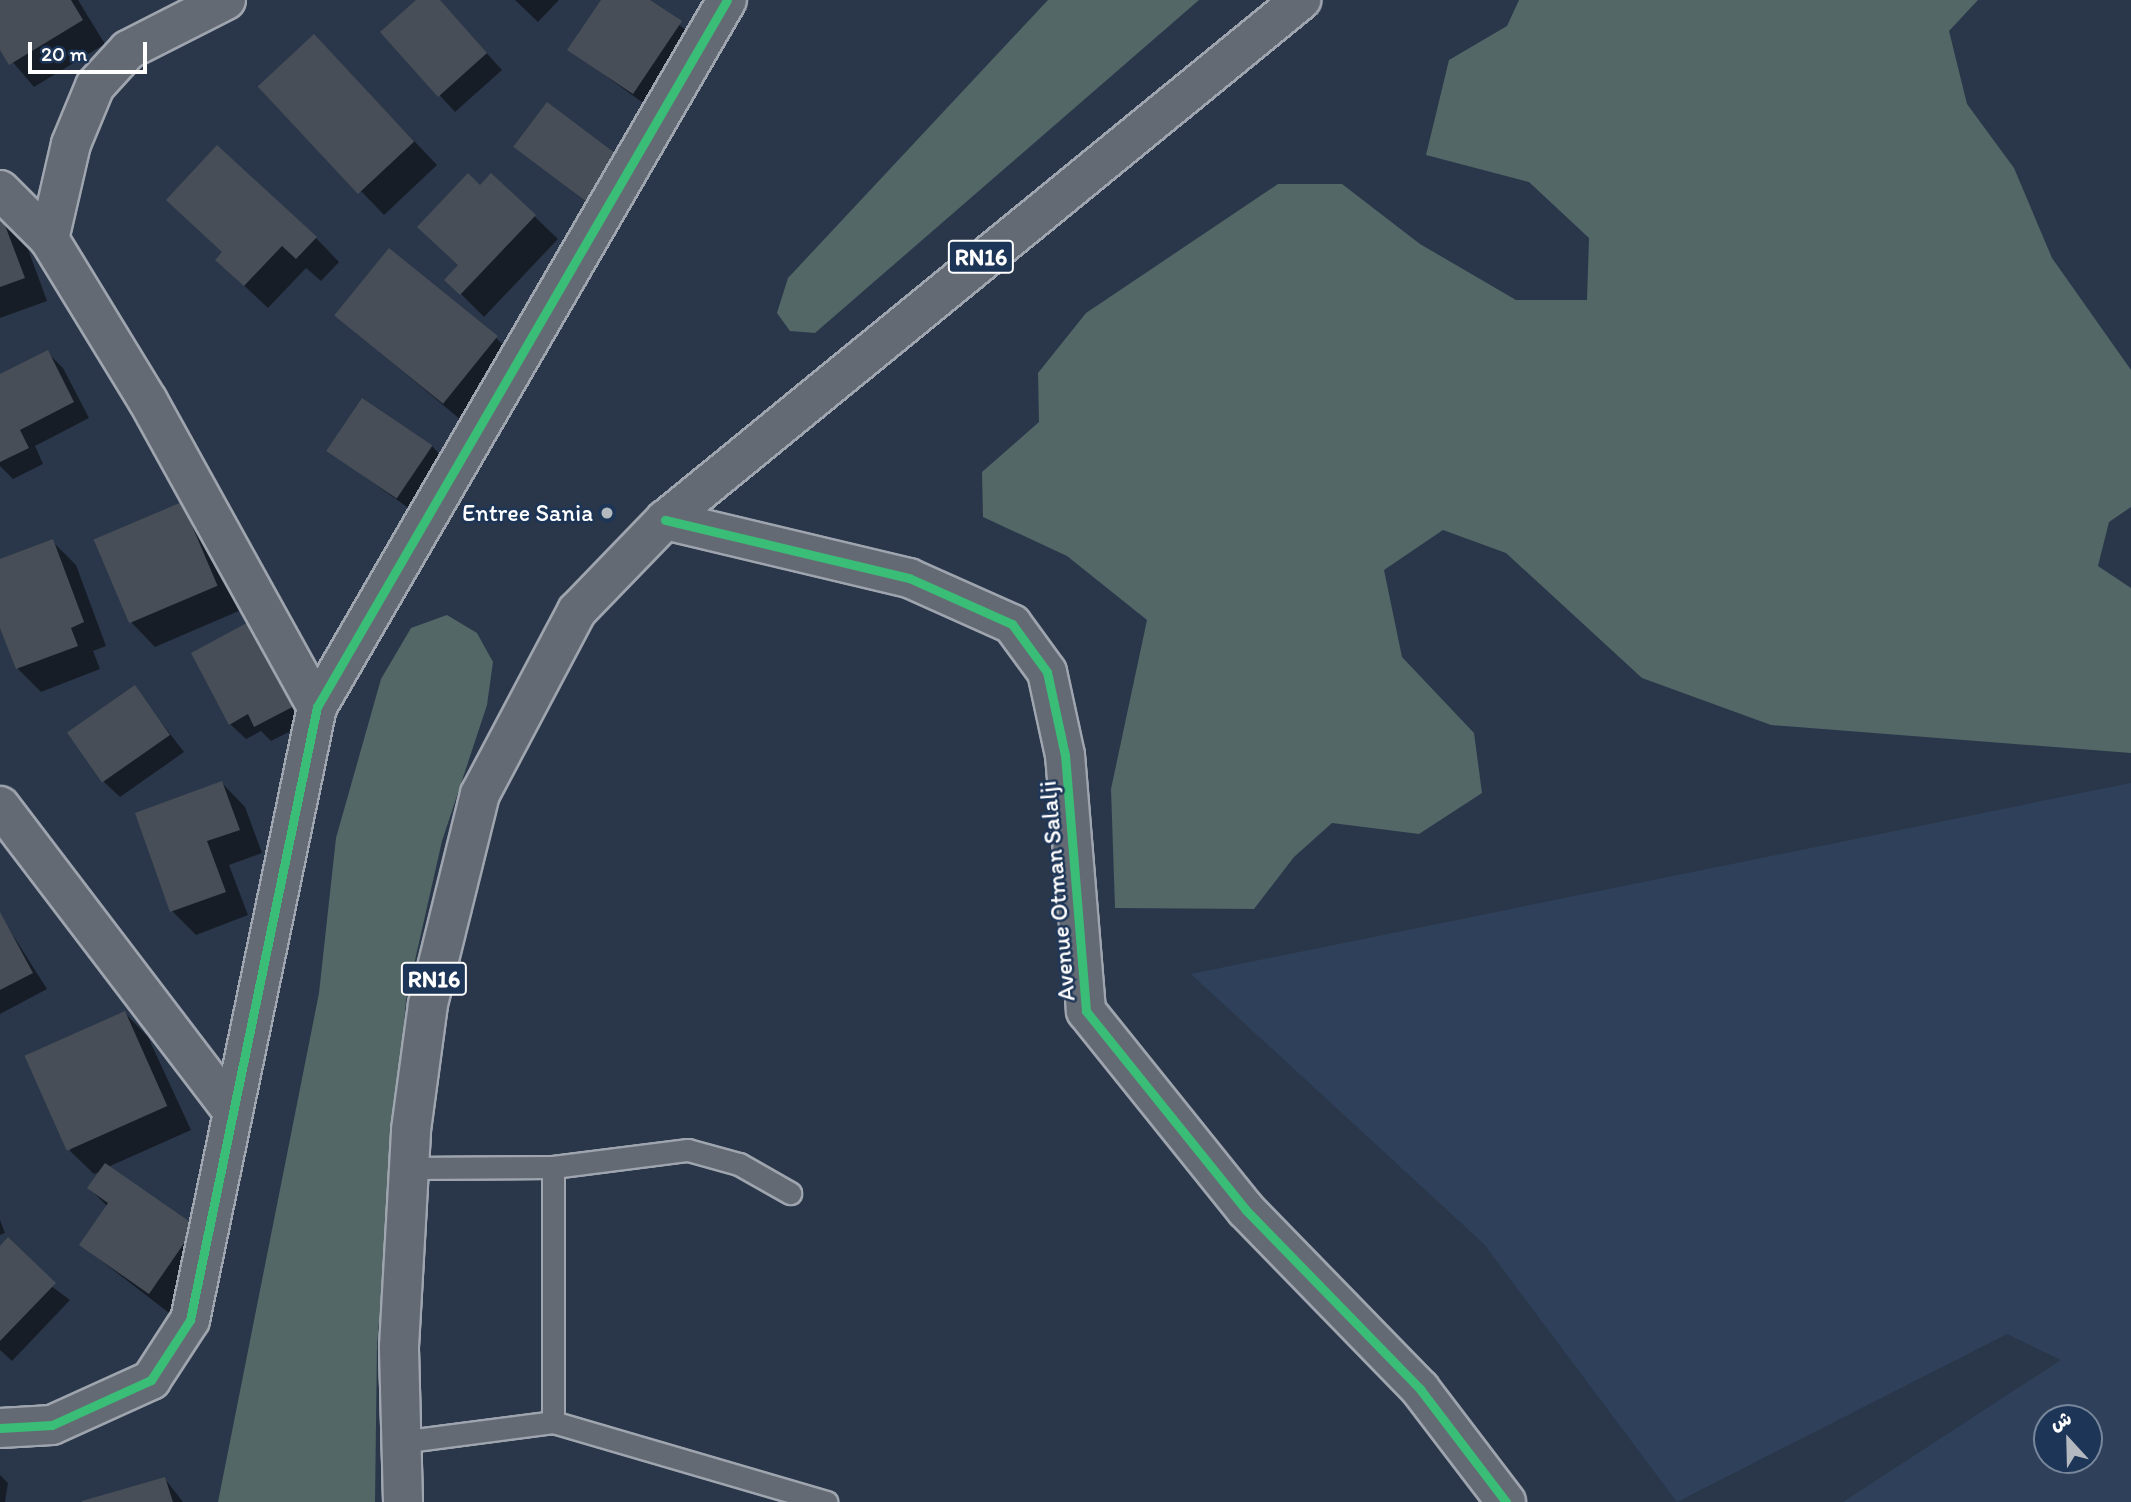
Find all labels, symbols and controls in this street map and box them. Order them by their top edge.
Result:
scale bar [32,28,150,72]
text: 20 m [41,41,87,66]
road number: RN16 [948,238,1014,276]
place label: Entree Sania [461,499,593,527]
marker: Entree Sania [599,505,615,521]
street label: Avenue Otman Salalji [1033,780,1081,1002]
road number: RN16 [401,960,467,998]
north arrow [2033,1404,2103,1474]
text: ش [2047,1406,2075,1435]

